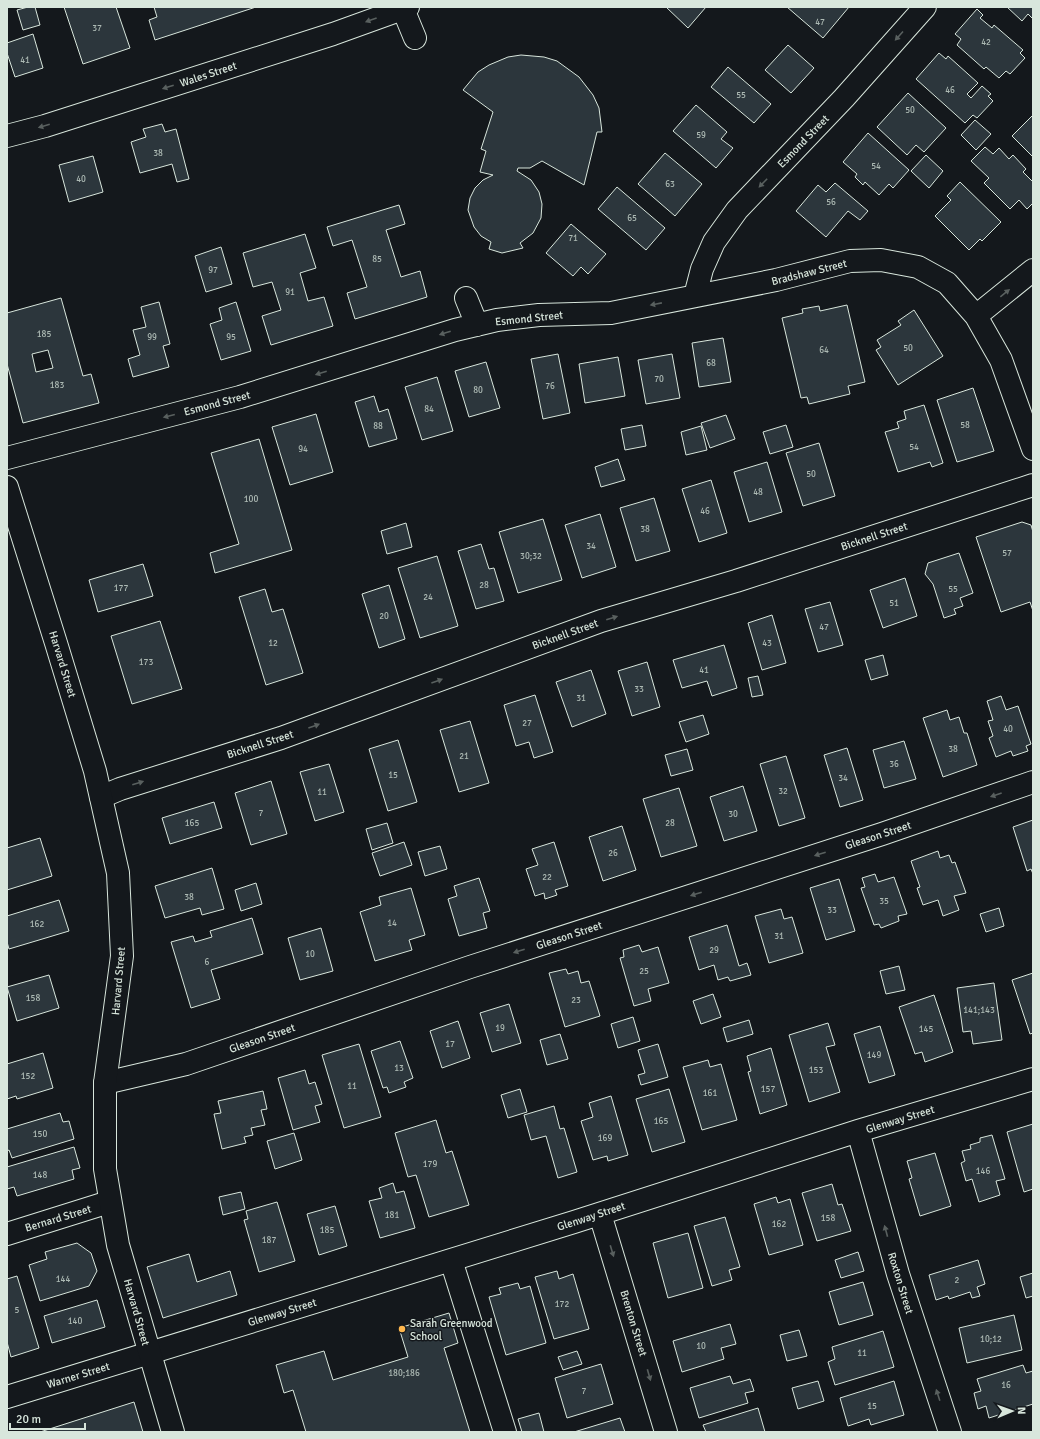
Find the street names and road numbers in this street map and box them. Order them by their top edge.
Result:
street label: Wales Street [178,59,238,90]
street label: Esmond Street [775,112,832,170]
street label: Bradshaw Street [770,257,848,288]
street label: Esmond Street [494,308,564,329]
street label: Esmond Street [182,388,252,419]
street label: Bicknell Street [839,520,909,553]
street label: Bicknell Street [530,616,600,652]
street label: Harvard Street [46,629,79,699]
street label: Bicknell Street [225,728,295,761]
street label: Gleason Street [843,819,913,852]
street label: Gleason Street [534,919,604,952]
street label: Harvard Street [109,946,128,1016]
street label: Gleason Street [227,1021,297,1056]
street label: Glenway Street [864,1103,936,1136]
street label: Glenway Street [555,1199,627,1234]
street label: Bernard Street [23,1202,93,1235]
street label: Roxton Street [885,1251,916,1316]
street label: Harvard Street [121,1277,152,1347]
street label: Brenton Street [617,1289,650,1358]
street label: Glenway Street [246,1296,318,1329]
street label: Warner Street [45,1360,111,1391]

